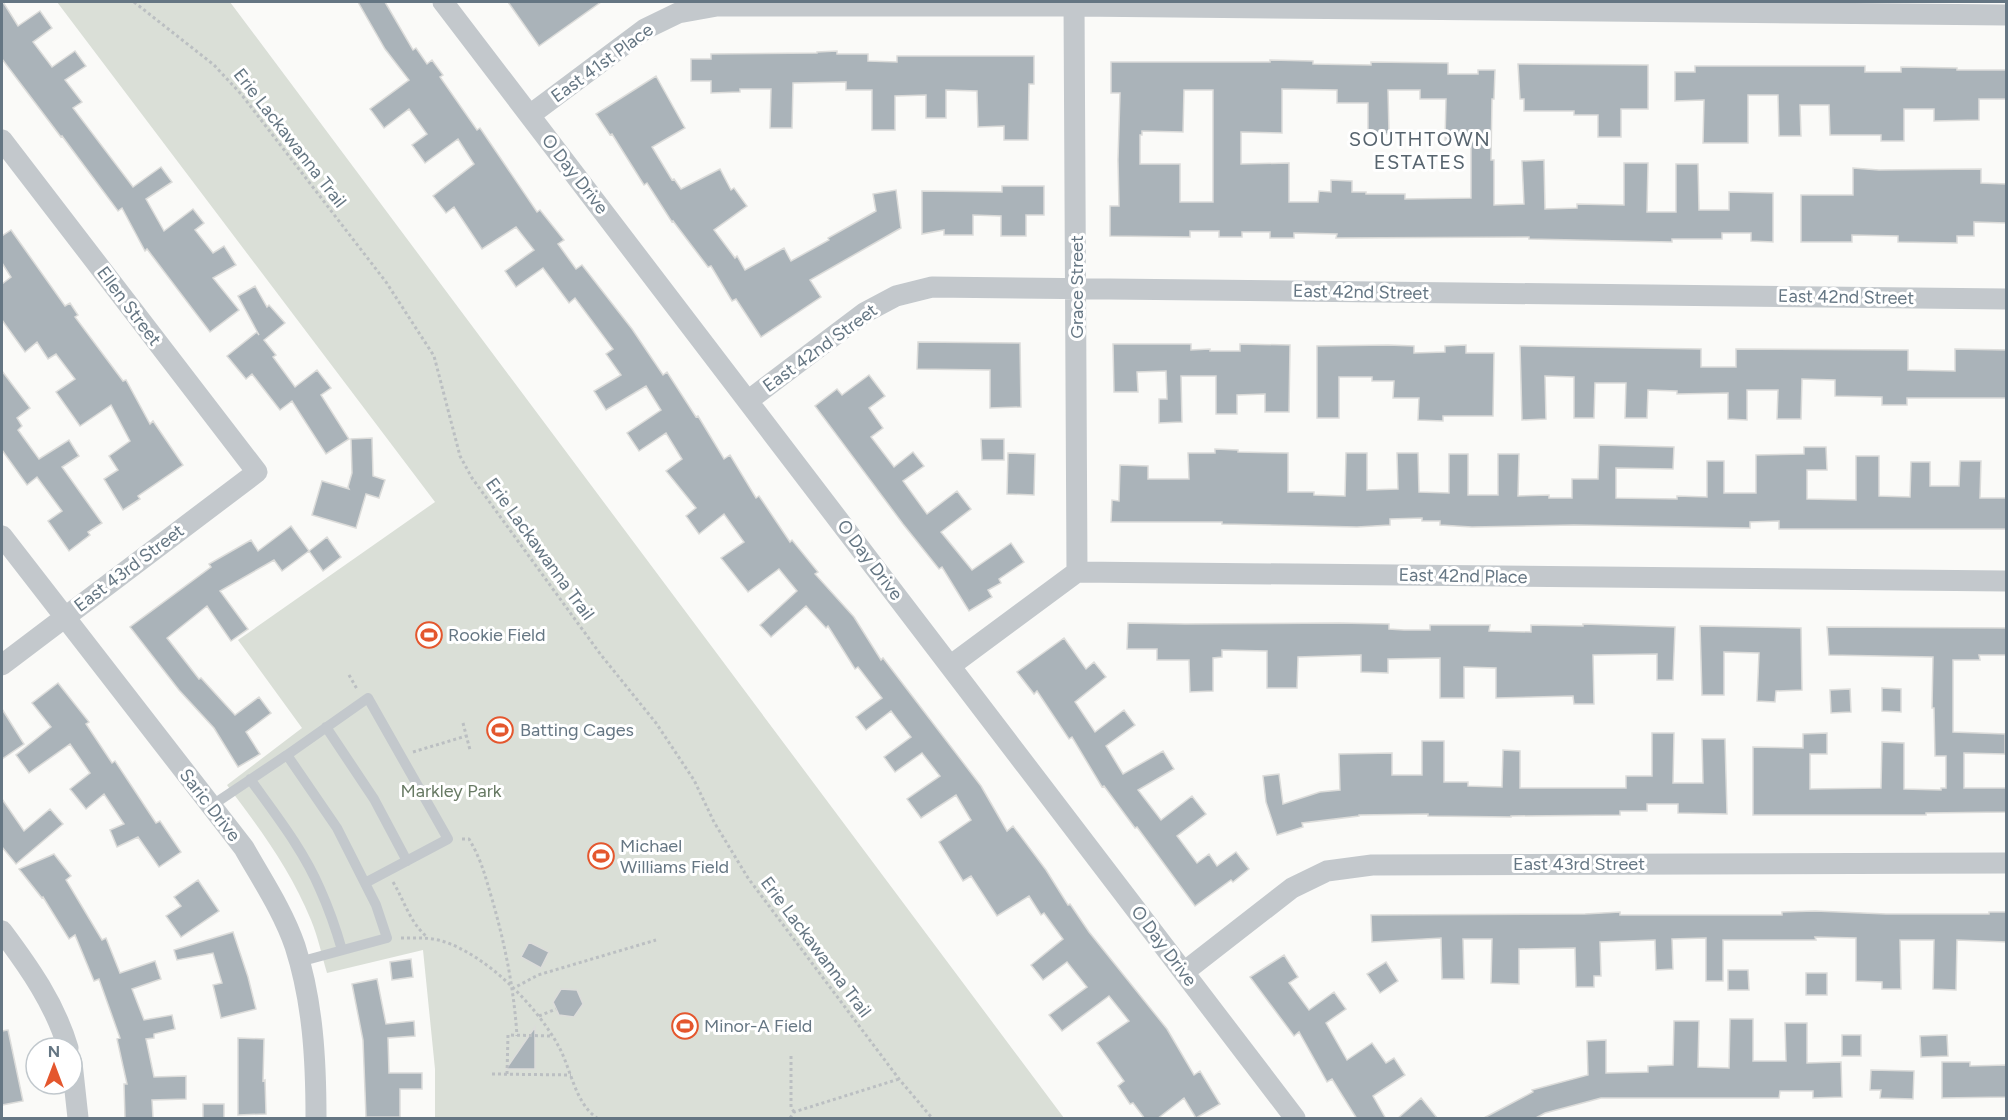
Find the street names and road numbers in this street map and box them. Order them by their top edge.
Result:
street label: East 41st Place [547,18,657,107]
street label: Erie Lackawanna Trail [229,64,351,212]
street label: O Day Drive [537,130,613,218]
street label: Grace Street [1066,235,1088,339]
street label: Ellen Street [92,262,166,350]
street label: East 42nd Street [1293,280,1429,304]
street label: East 42nd Street [1778,285,1914,309]
street label: East 42nd Street [758,299,882,397]
street label: Erie Lackawanna Trail [481,474,599,624]
street label: O Day Drive [833,515,908,605]
street label: East 43rd Street [70,519,188,616]
street label: East 42nd Place [1398,564,1528,588]
street label: Saric Drive [175,764,245,846]
street label: East 43rd Street [1513,853,1645,875]
street label: Erie Lackawanna Trail [756,872,876,1022]
street label: O Day Drive [1127,901,1202,991]

